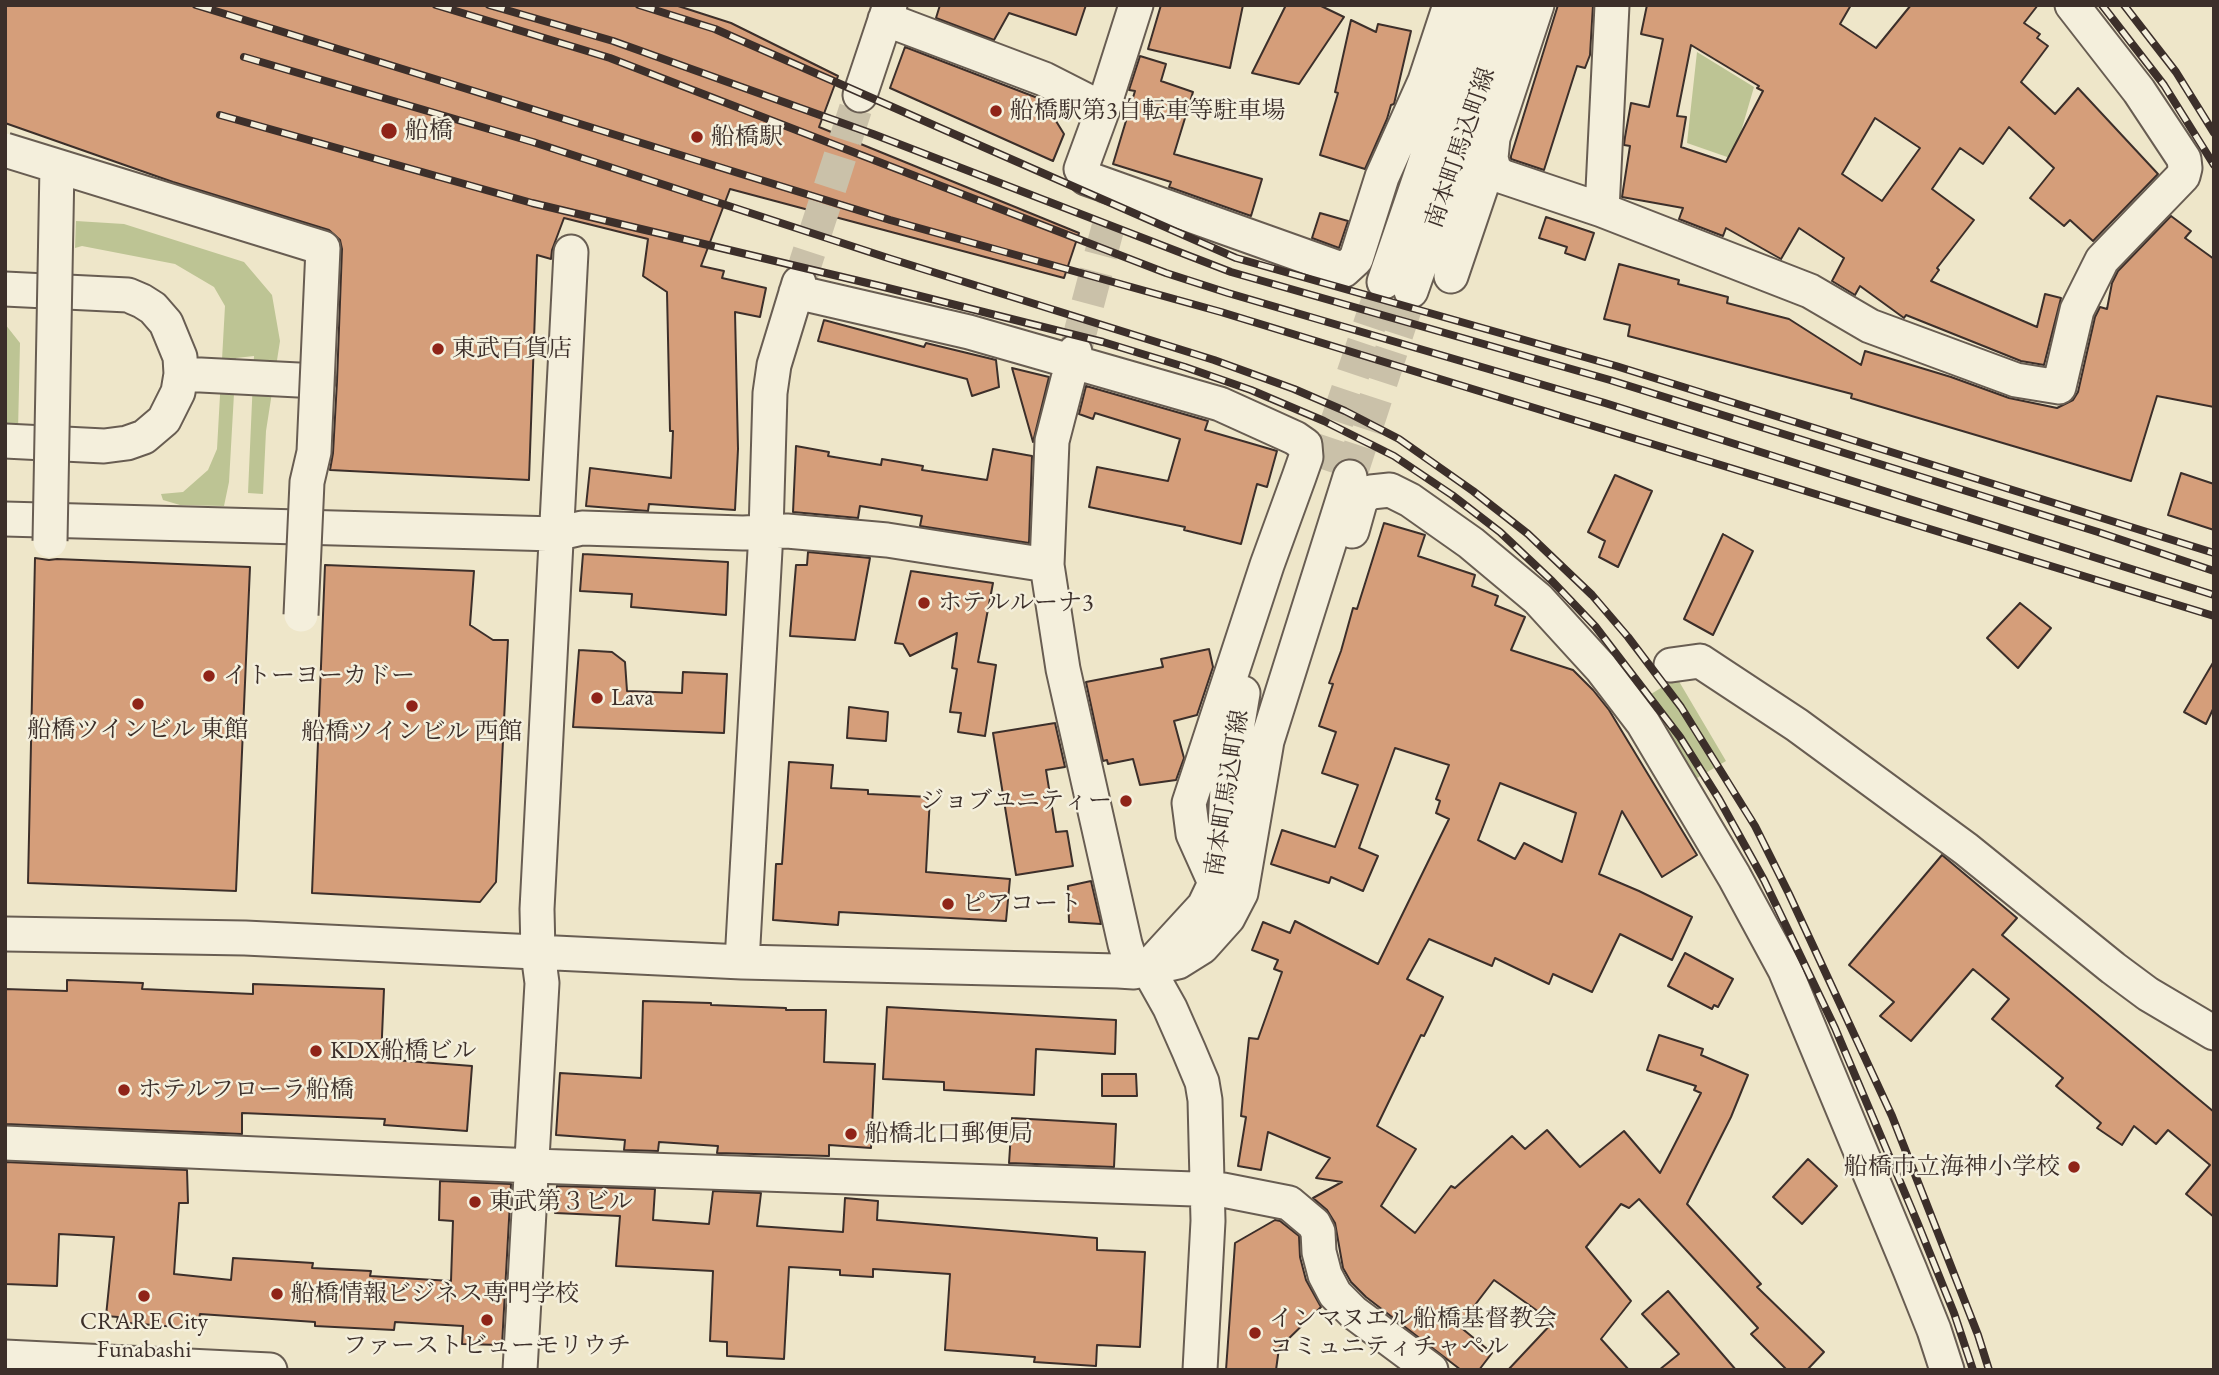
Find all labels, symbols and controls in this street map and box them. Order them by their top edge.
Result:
street label: 南本町馬込町線 [1420,64,1502,232]
place label: 船橋駅第3自転車等駐車場 [1010,97,1286,125]
marker: 船橋駅第3自転車等駐車場 [988,103,1004,119]
place label: 船橋 [405,117,453,145]
marker: 船橋 [379,121,399,141]
place label: 船橋駅 [711,123,783,151]
marker: 船橋駅 [689,129,705,145]
place label: 東武百貨店 [452,335,572,363]
marker: 東武百貨店 [430,341,446,357]
place label: ホテルルーナ3 [938,589,1094,617]
marker: ホテルルーナ3 [916,595,932,611]
place label: イトーヨーカドー [223,662,415,690]
marker: イトーヨーカドー [201,668,217,684]
place label: Lava [611,684,654,712]
marker: Lava [589,690,605,706]
marker: 船橋ツインビル 東館 [130,696,146,712]
marker: 船橋ツインビル 西館 [404,698,420,714]
street label: 南本町馬込町線 [1201,708,1255,878]
place label: 船橋ツインビル 東館 [28,716,248,744]
place label: 船橋ツインビル 西館 [302,718,522,746]
place label: ジョブユニティー [920,787,1112,815]
marker: ジョブユニティー [1118,793,1134,809]
place label: ピアコート [962,890,1082,918]
marker: ピアコート [940,896,956,912]
place label: KDX船橋ビル [330,1037,477,1065]
marker: KDX船橋ビル [308,1043,324,1059]
place label: ホテルフローラ船橋 [138,1076,354,1104]
marker: ホテルフローラ船橋 [116,1082,132,1098]
place label: 船橋北口郵便局 [865,1120,1033,1148]
marker: 船橋北口郵便局 [843,1126,859,1142]
place label: 船橋市立海神小学校 [1844,1153,2060,1181]
marker: 船橋市立海神小学校 [2066,1159,2082,1175]
place label: 東武第３ビル [489,1188,633,1216]
marker: 東武第３ビル [467,1194,483,1210]
place label: 船橋情報ビジネス専門学校 [291,1280,579,1308]
marker: 船橋情報ビジネス専門学校 [269,1286,285,1302]
marker: CRARE City Funabashi [136,1288,152,1304]
place label: インマヌエル船橋基督教会 コミュニティチャペル [1269,1305,1557,1361]
place label: CRARE City Funabashi [80,1308,208,1364]
marker: ファーストビューモリウチ [479,1312,495,1328]
marker: インマヌエル船橋基督教会 コミュニティチャペル [1247,1325,1263,1341]
place label: ファーストビューモリウチ [343,1332,631,1360]

